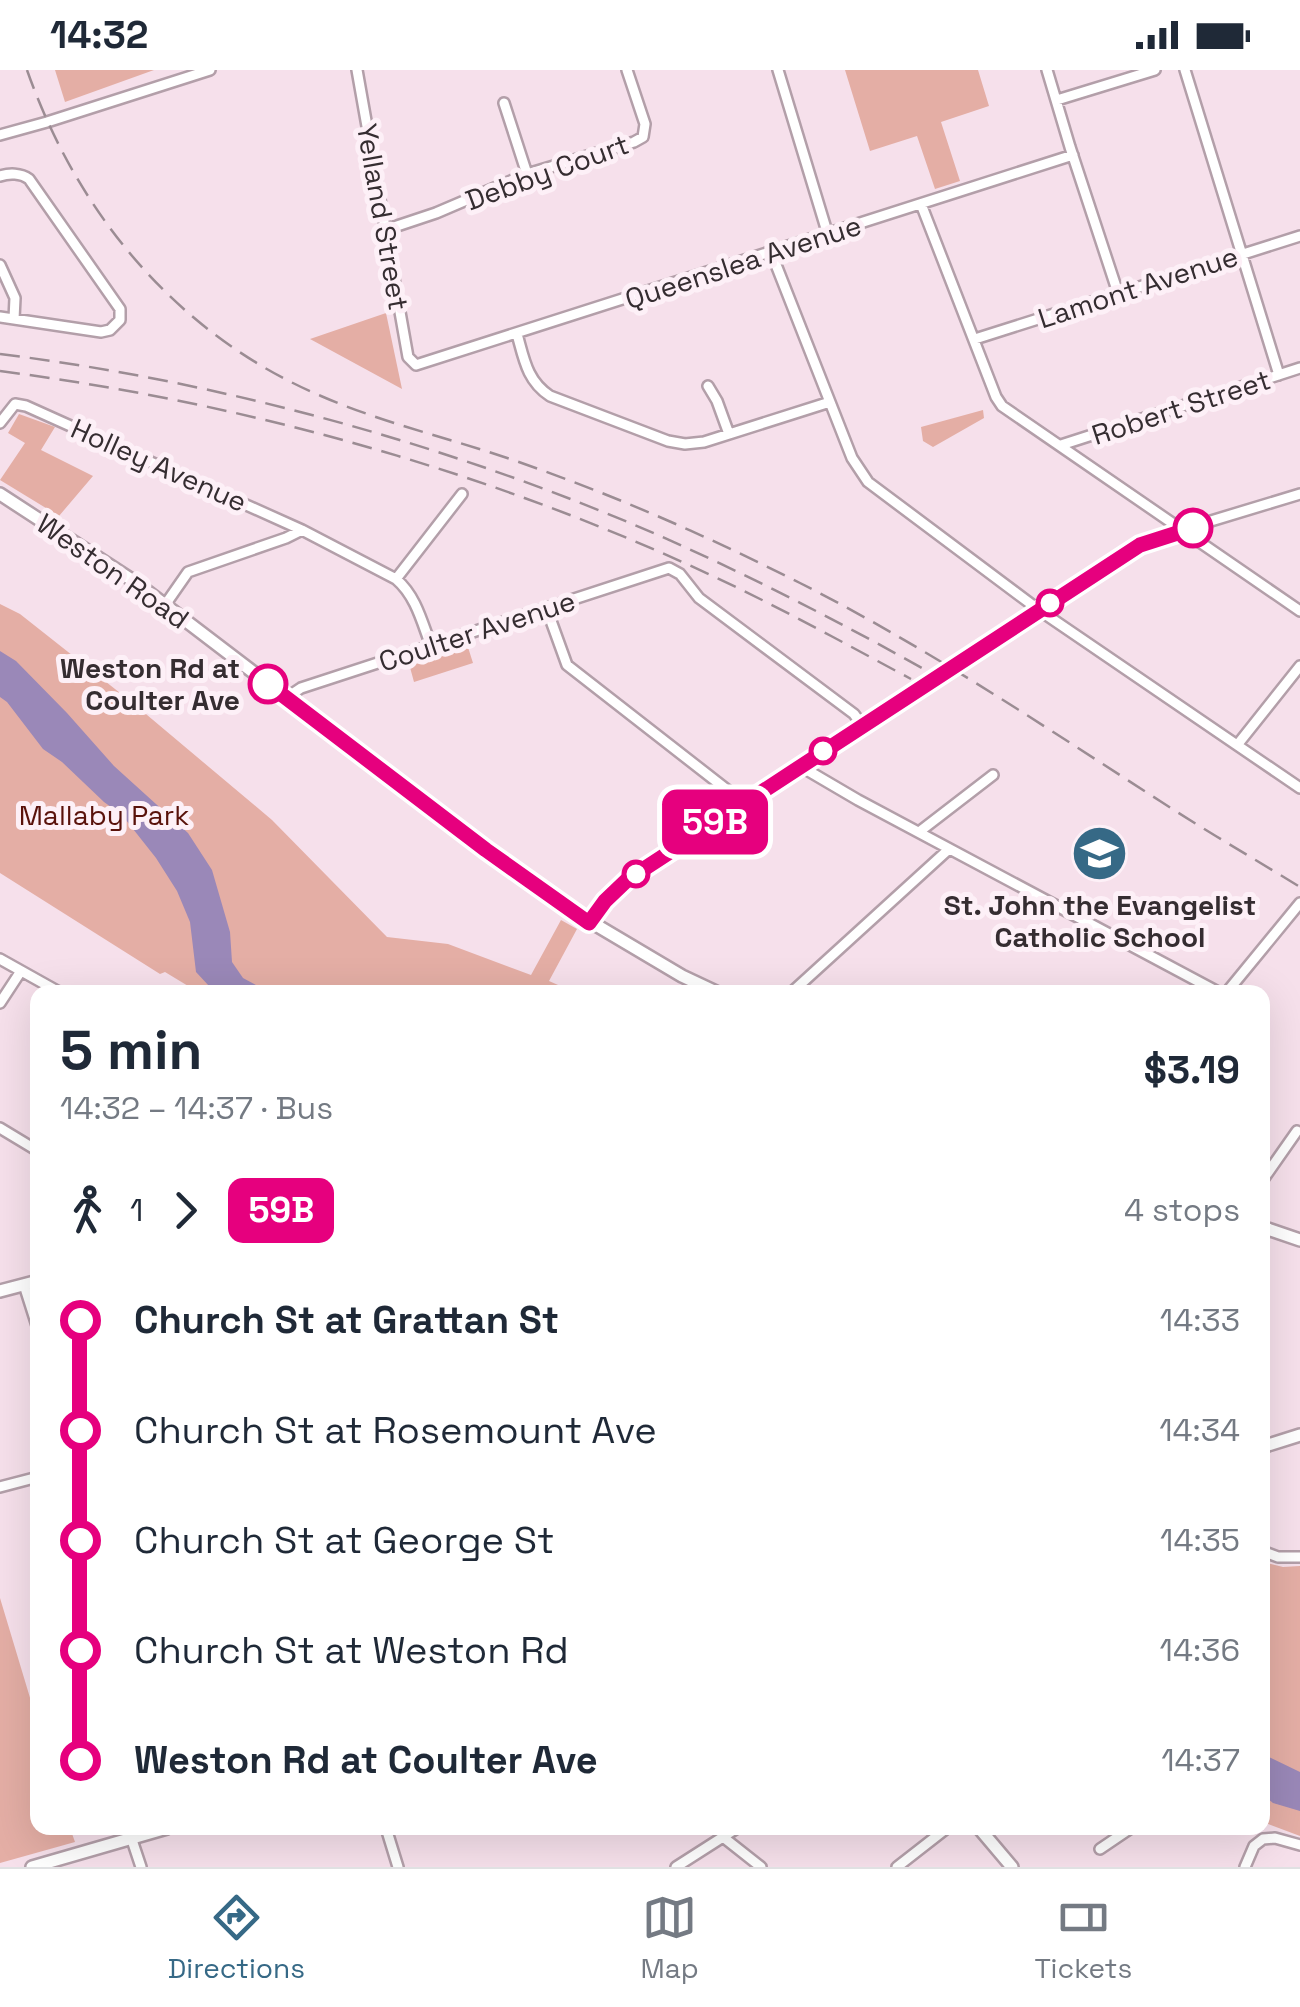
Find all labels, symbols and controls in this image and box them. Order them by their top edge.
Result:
text: 14:32 [50,11,148,59]
street label: Yelland Street [349,121,417,313]
street label: Debby Court [460,126,634,218]
street label: Queenslea Avenue [620,207,866,317]
street label: Lamont Avenue [1033,238,1243,336]
street label: Robert Street [1087,361,1275,453]
street label: Holley Avenue [65,410,253,520]
street label: Weston Road [30,505,196,637]
unlabelled marker [1174,509,1212,547]
street label: Coulter Avenue [374,582,580,680]
unlabelled marker [1037,590,1063,616]
place label: Weston Rd at Coulter Ave [60,650,240,718]
marker: Weston Rd at Coulter Ave [249,665,287,703]
unlabelled marker [810,738,836,764]
line badge: 59B [658,790,772,854]
park label: Mallaby Park [19,797,189,833]
text: 59B [682,800,748,844]
school or university icon: St. John the Evangelist Catholic School [1070,824,1130,884]
unlabelled marker [623,861,649,887]
place label: St. John the Evangelist Catholic School [944,887,1256,955]
text: 5 min [60,1015,202,1085]
text: $3.19 [1144,1046,1240,1094]
text: 14:32 – 14:37 · Bus [60,1088,333,1128]
icon: walk [60,1183,115,1238]
icon: forward [158,1183,213,1238]
text: 59B [248,1188,314,1232]
text: 1 [130,1190,143,1230]
text: 4 stops [1124,1190,1240,1230]
text: Church St at Grattan St [134,1296,559,1344]
text: 14:33 [1160,1300,1240,1340]
text: Church St at Rosemount Ave [134,1406,657,1454]
text: 14:34 [1159,1410,1240,1450]
text: Church St at George St [134,1516,555,1564]
text: 14:35 [1160,1520,1240,1560]
text: Church St at Weston Rd [134,1626,569,1674]
text: 14:36 [1160,1630,1240,1670]
text: Weston Rd at Coulter Ave [134,1736,598,1784]
text: 14:37 [1161,1740,1240,1780]
tab: Directions [168,1890,305,1986]
tab: Map [641,1890,699,1986]
tab: Tickets [1034,1890,1132,1986]

